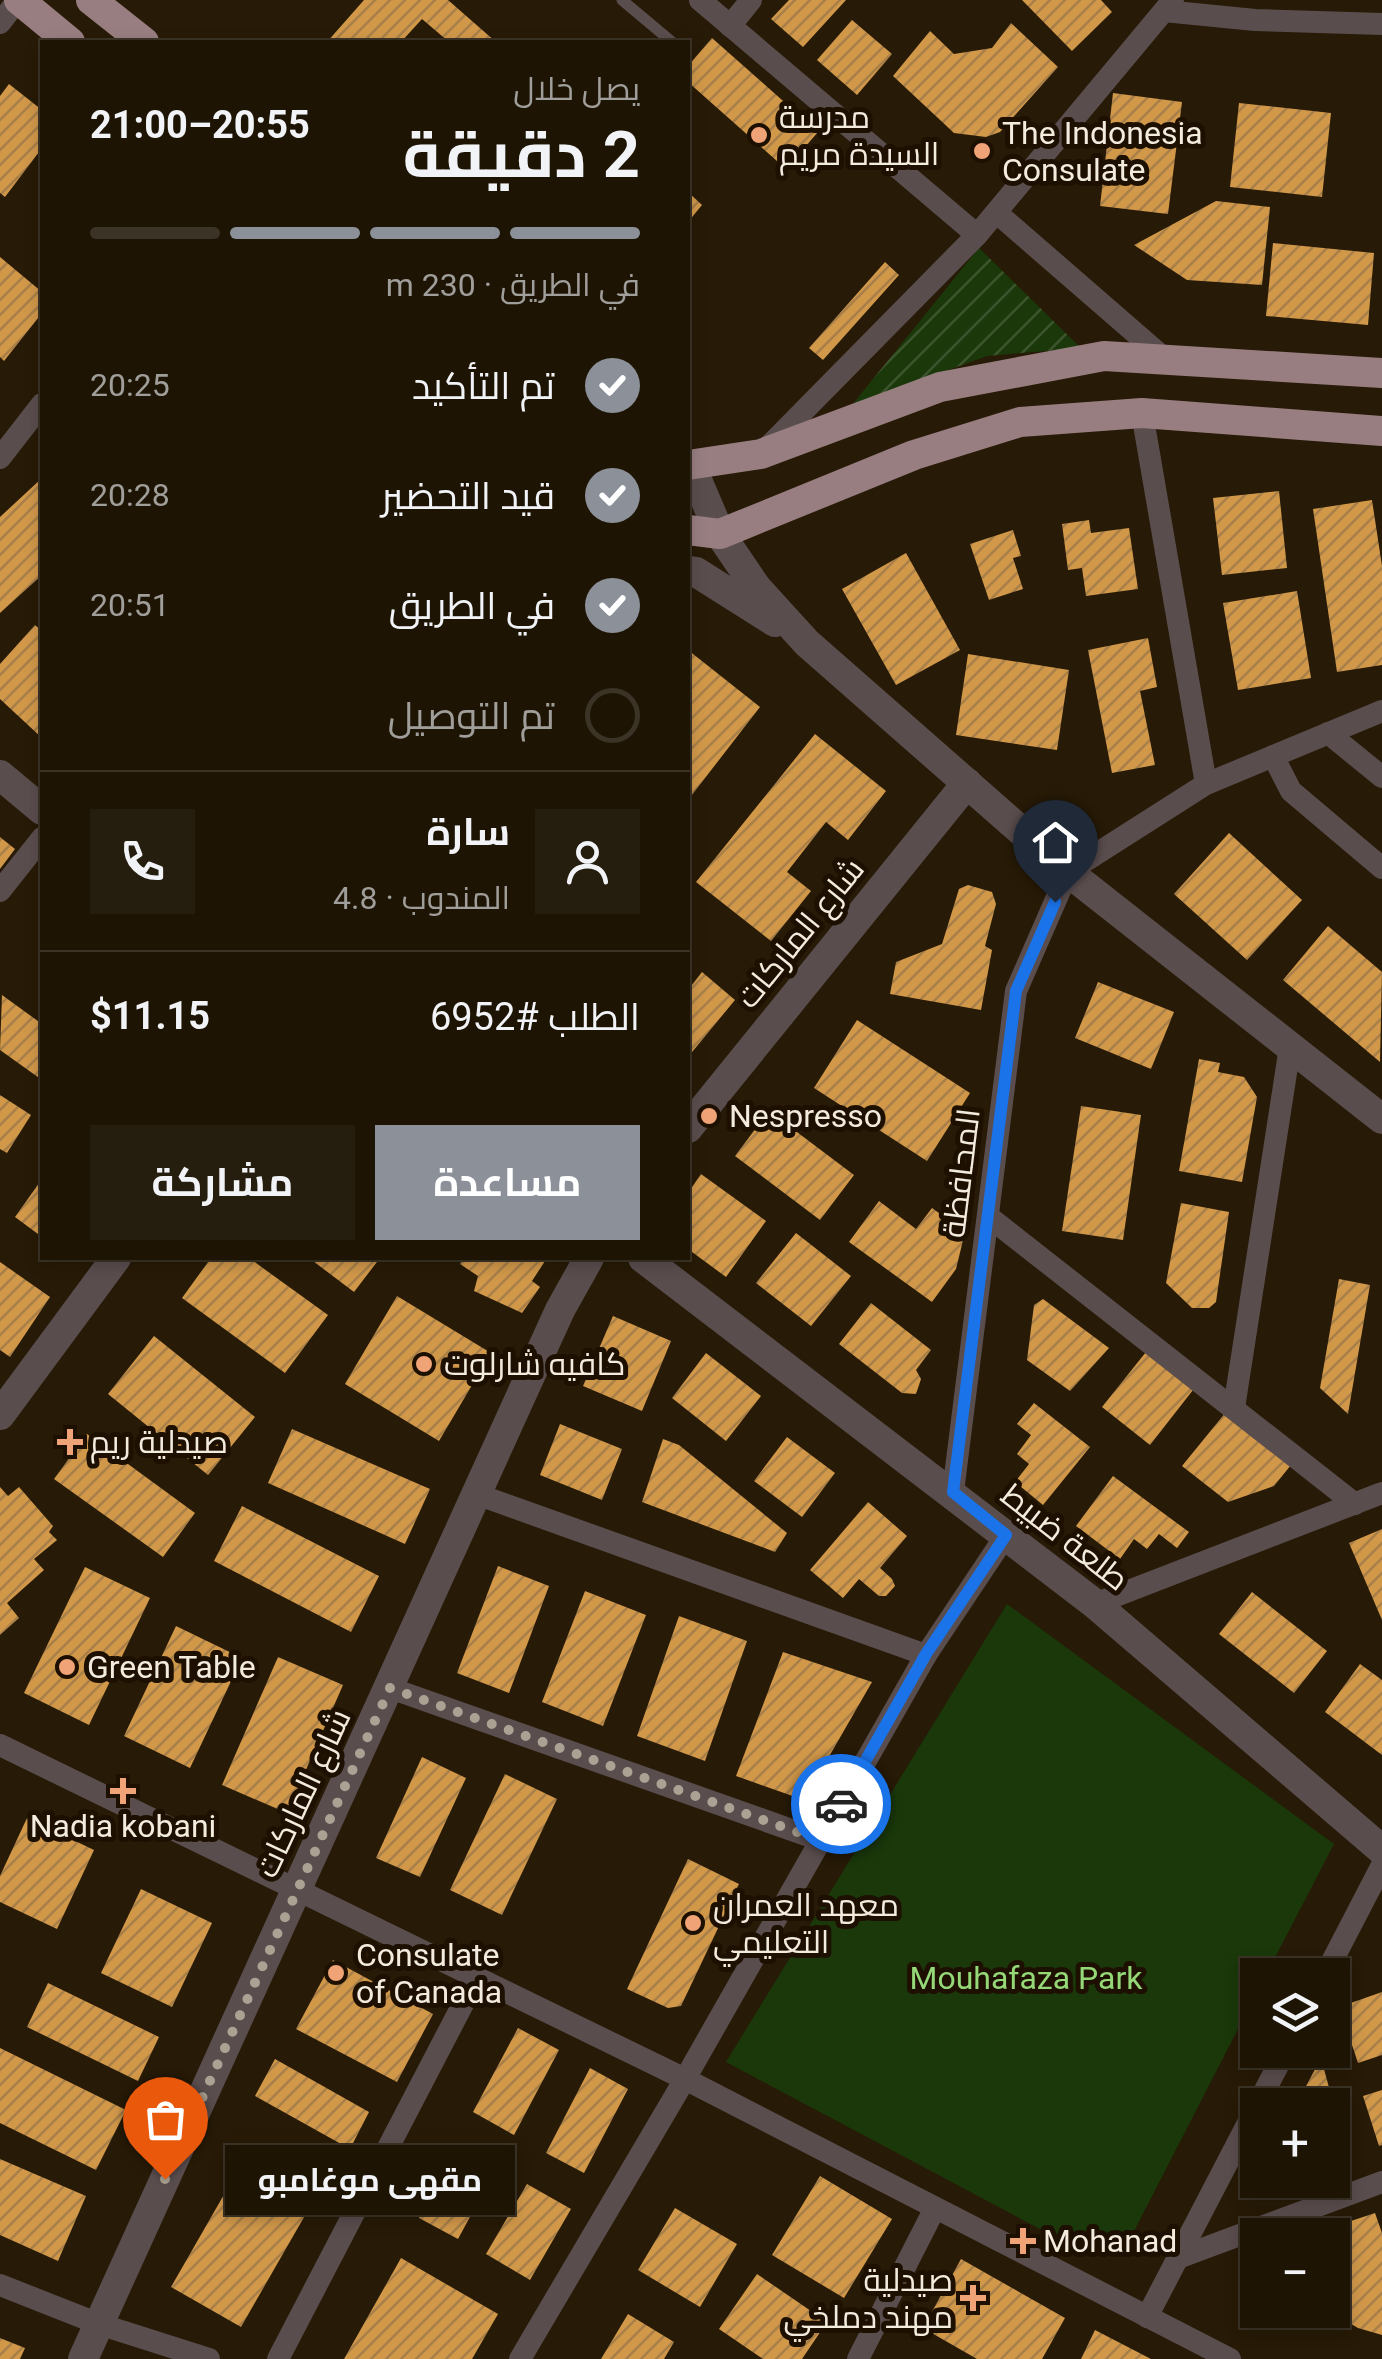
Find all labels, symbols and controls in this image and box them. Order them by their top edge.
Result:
text: يصل خلال [513,70,640,108]
place label: مدرسة السيدة مريم [779,98,939,176]
text: 20:55–21:00 [90,103,310,147]
place label: The Indonesia Consulate [1002,114,1203,189]
text: 2 دقيقة [403,117,640,193]
marker: مدرسة السيدة مريم [748,124,770,146]
marker: The Indonesia Consulate [971,140,993,162]
text: في الطريق · 230 m [386,266,640,304]
icon: check [585,358,640,413]
text: تم التأكيد [412,364,555,408]
text: 20:25 [90,366,170,404]
icon: check [585,468,640,523]
text: قيد التحضير [381,474,555,518]
text: 20:28 [90,476,170,514]
icon: check [585,578,640,633]
text: في الطريق [389,584,555,628]
text: 20:51 [90,586,170,624]
text: تم التوصيل [388,694,555,738]
pin [1013,800,1098,903]
button: phone [90,809,195,914]
button: person [535,809,640,914]
text: سارة [427,810,510,854]
icon: home [1028,815,1083,870]
street label: شارع الماركات [728,851,874,1017]
text: المندوب · 4.8 [333,879,510,917]
text: $11.15 [90,994,210,1038]
text: الطلب #6952 [430,995,640,1039]
place label: Nespresso [729,1097,882,1135]
marker: Nespresso [698,1105,720,1127]
street label: المحافظة [934,1106,988,1240]
button: مشاركة [90,1125,355,1240]
button: مساعدة [375,1125,640,1240]
place label: كافيه شارلوت [444,1345,626,1383]
marker: كافيه شارلوت [413,1353,435,1375]
place label: صيدلية ريم [90,1423,228,1464]
marker: صيدلية ريم [59,1431,81,1453]
street label: طلعة ضبيط [994,1476,1136,1598]
place label: Green Table [87,1648,256,1686]
marker: Green Table [56,1656,78,1678]
street label: شارع الماركات [247,1703,361,1885]
courier [791,1754,891,1854]
icon: car [814,1777,869,1832]
marker: Nadia kobani [112,1780,134,1802]
place label: Nadia kobani [30,1807,216,1845]
place label: معهد العمران التعليمي [713,1886,899,1967]
marker: معهد العمران التعليمي [682,1912,704,1934]
place label: Consulate of Canada [356,1936,502,2011]
map controls [1240,1958,1350,2328]
button: layers [1240,1958,1350,2068]
park label: Mouhafaza Park [909,1959,1143,1997]
marker: Consulate of Canada [325,1962,347,1984]
pin [123,2077,208,2180]
button: + [1240,2088,1350,2198]
icon: bag [138,2092,193,2147]
callout: مقهى موغامبو [225,2144,515,2214]
text: مقهى موغامبو [258,2161,482,2199]
button: − [1240,2218,1350,2328]
place label: Mohanad [1043,2222,1177,2260]
marker: Mohanad [1012,2230,1034,2252]
place label: صيدلية مهند دملخي [783,2261,953,2342]
marker: صيدلية مهند دملخي [962,2287,984,2309]

